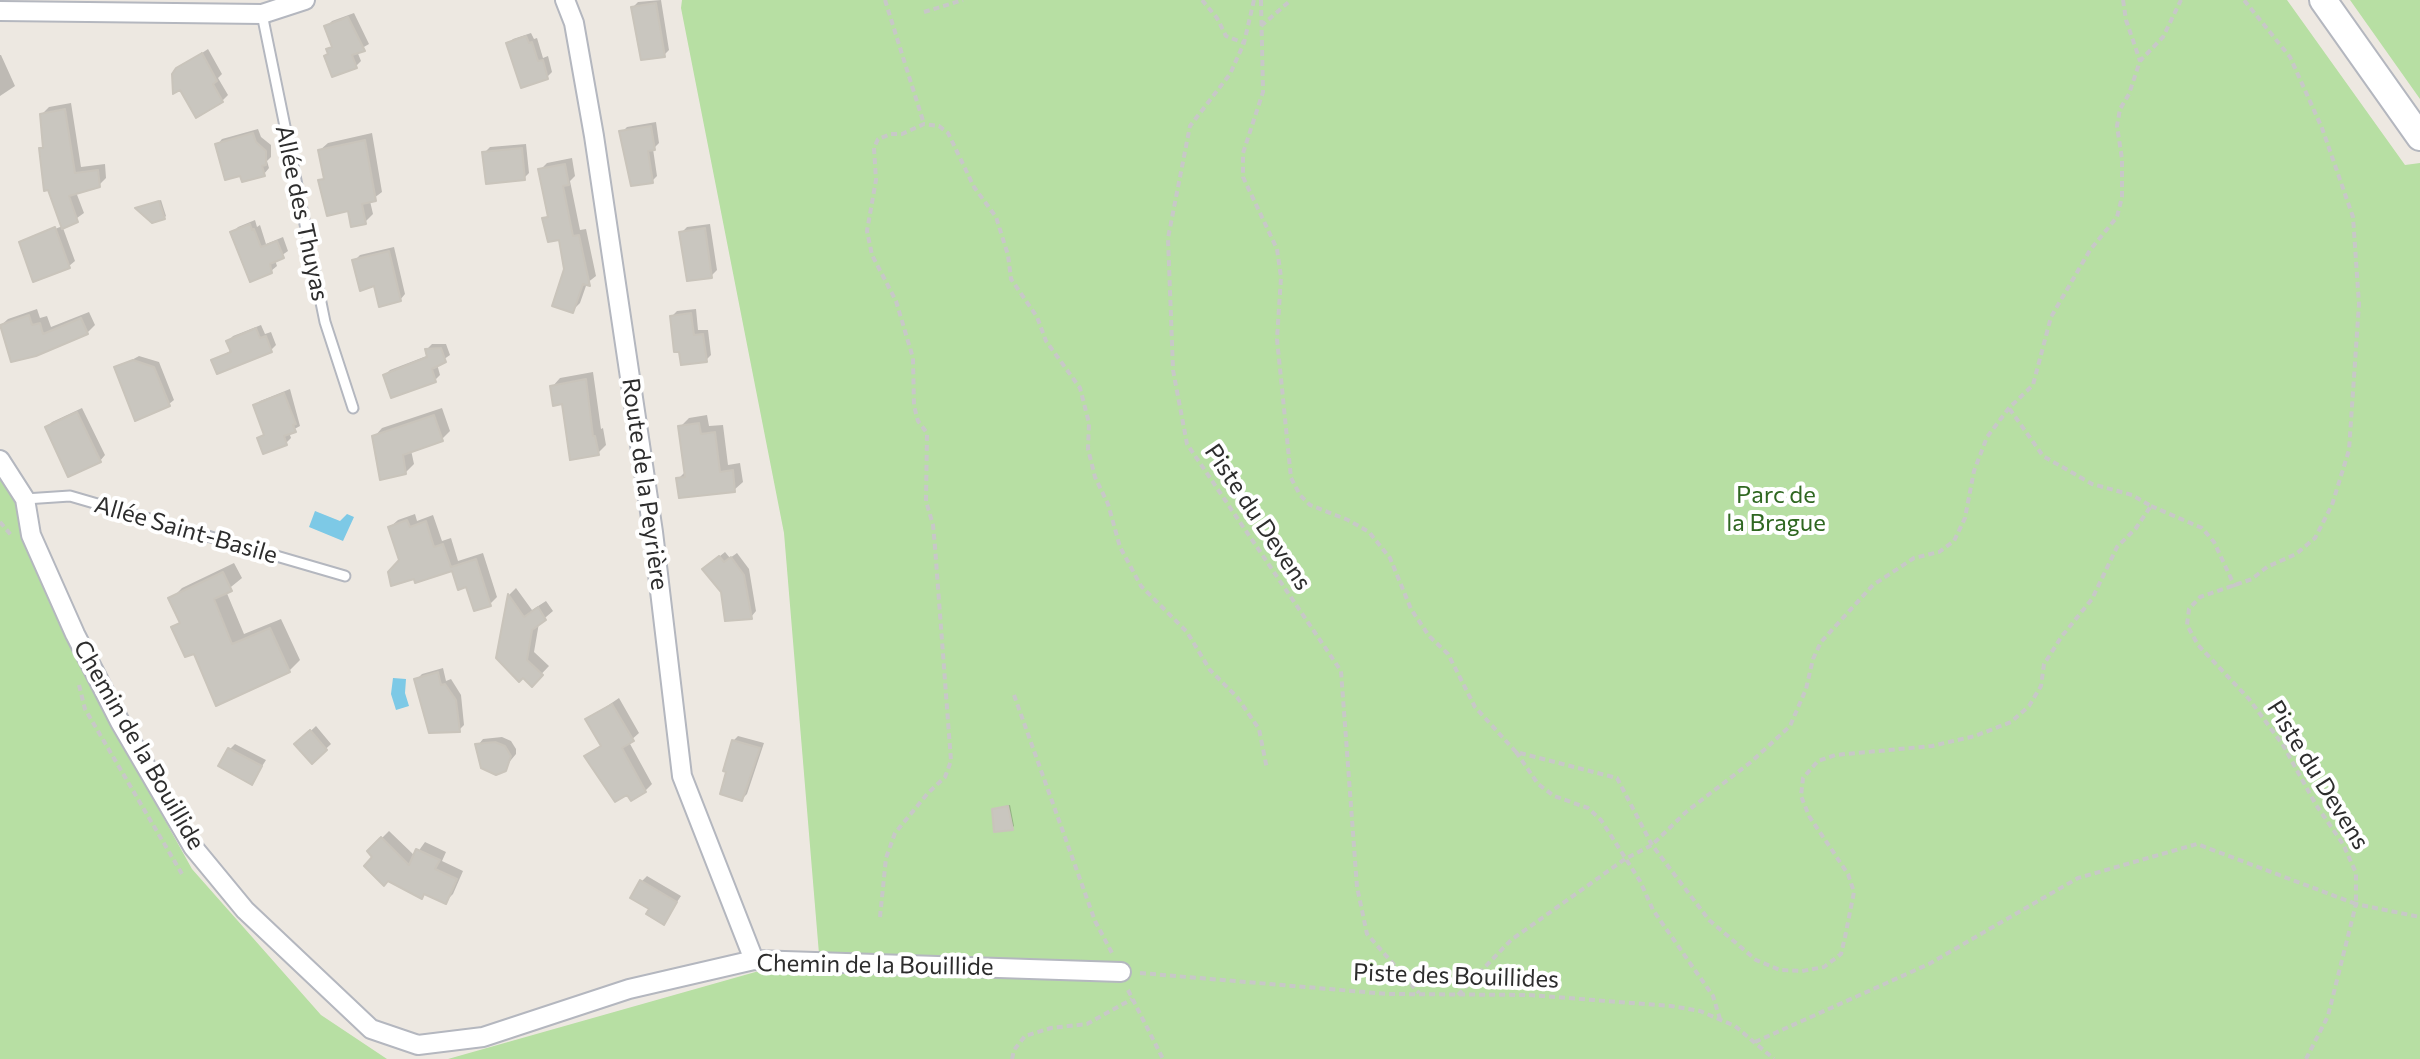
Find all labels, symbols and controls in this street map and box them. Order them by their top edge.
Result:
street label: Allée des Thuyas [269,123,335,303]
street label: Route de la Peyrière [616,376,674,592]
street label: Piste du Devens [1198,438,1318,596]
park label: Parc de la Brague [1726,481,1826,537]
street label: Allée Saint-Basile [91,490,281,570]
street label: Chemin de la Bouillide [67,635,211,855]
street label: Piste du Devens [2261,695,2375,855]
street label: Chemin de la Bouillide [756,949,994,981]
street label: Piste des Bouillides [1352,958,1560,994]

